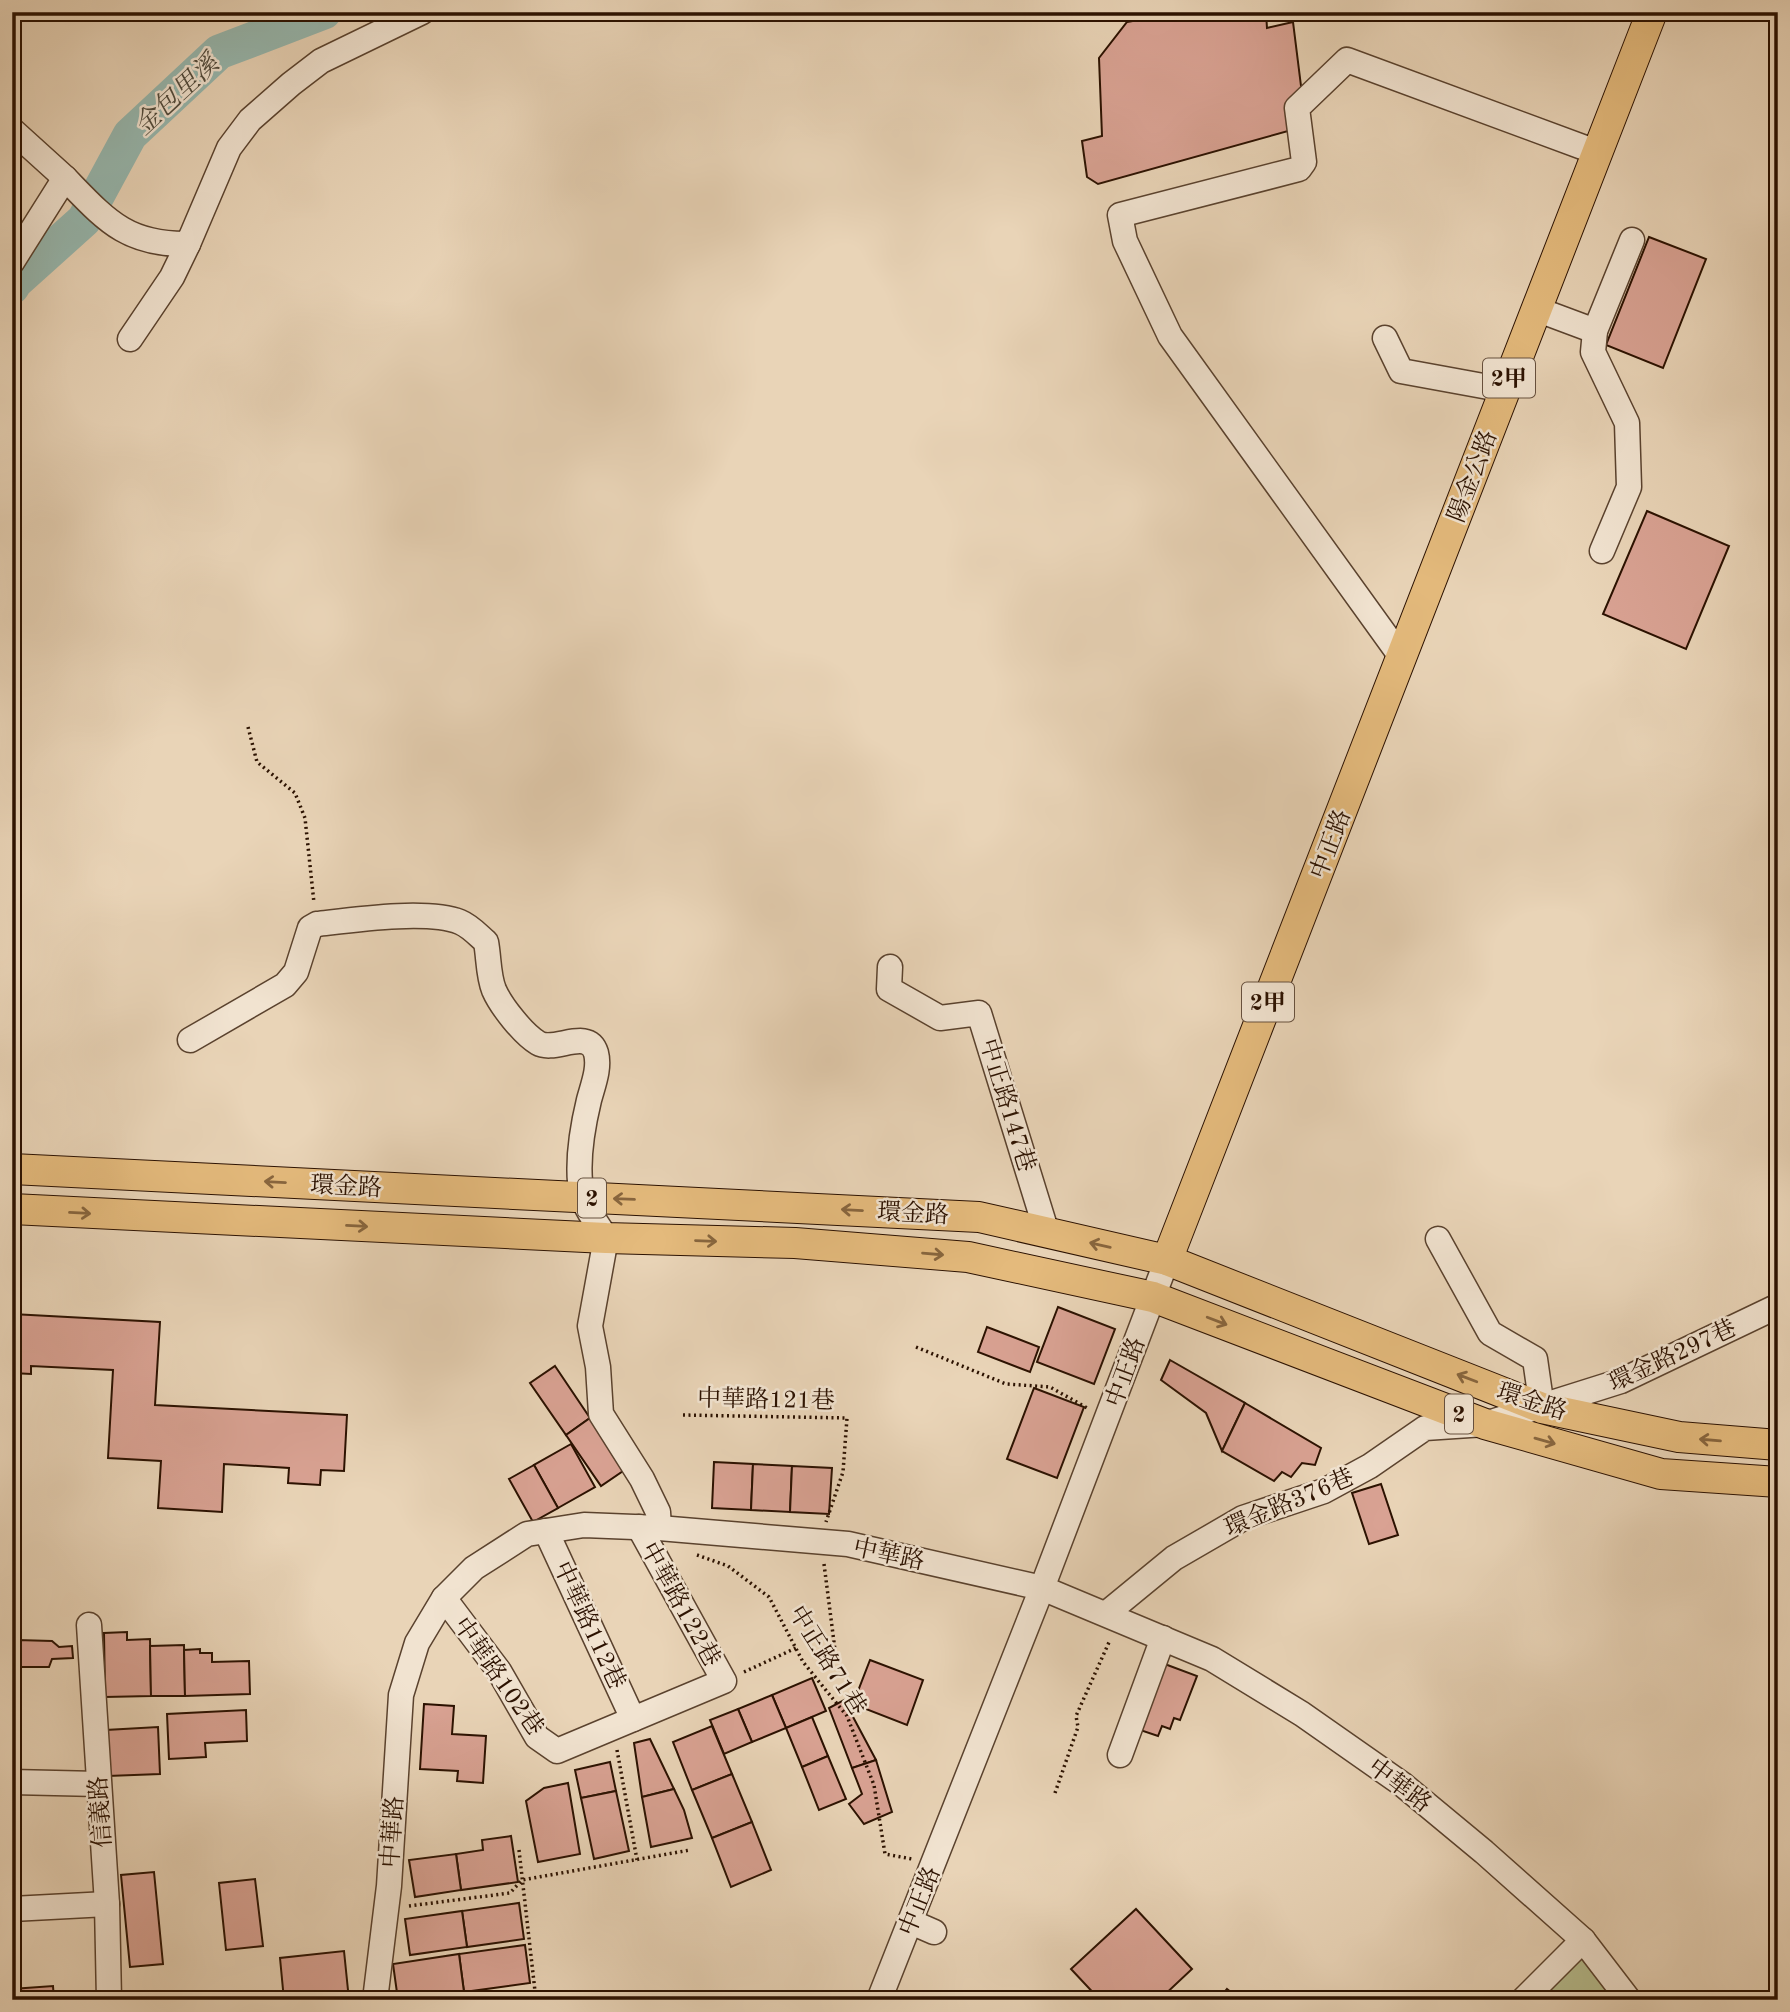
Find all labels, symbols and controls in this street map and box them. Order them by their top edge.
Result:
water label: 金包里溪 [129,47,226,140]
road number: 2甲 [1483,358,1535,398]
street label: 陽金公路 [1443,427,1502,526]
street label: 中正路 [1305,806,1356,883]
road number: 2甲 [1242,982,1294,1021]
street label: 中正路147巷 [974,1035,1041,1175]
street label: 環金路 [309,1171,383,1202]
one-way arrow [264,1175,287,1188]
road number: 2 [578,1178,606,1218]
one-way arrow [613,1193,636,1206]
street label: 環金路 [876,1198,950,1229]
one-way arrow [840,1203,863,1216]
one-way arrow [69,1206,92,1219]
one-way arrow [345,1220,367,1233]
one-way arrow [695,1234,718,1247]
one-way arrow [1089,1238,1112,1251]
one-way arrow [922,1248,944,1261]
street label: 環金路297巷 [1604,1314,1740,1397]
one-way arrow [1205,1316,1227,1328]
street label: 中正路 [1100,1334,1150,1411]
one-way arrow [1456,1370,1478,1383]
street label: 環金路 [1493,1378,1570,1425]
street label: 中華路121巷 [697,1385,835,1414]
road number: 2 [1445,1394,1473,1434]
one-way arrow [1699,1433,1722,1446]
one-way arrow [1534,1436,1556,1449]
street label: 環金路376巷 [1221,1463,1358,1542]
street label: 中華路 [851,1534,927,1575]
street label: 中華路122巷 [635,1537,726,1671]
street label: 中華路112巷 [548,1557,631,1693]
street label: 中正路71巷 [783,1601,872,1720]
street label: 中華路102巷 [448,1612,549,1740]
street label: 中華路 [1363,1753,1437,1818]
street label: 信義路 [85,1775,116,1849]
street label: 中華路 [377,1795,408,1869]
street label: 中正路 [893,1863,945,1940]

